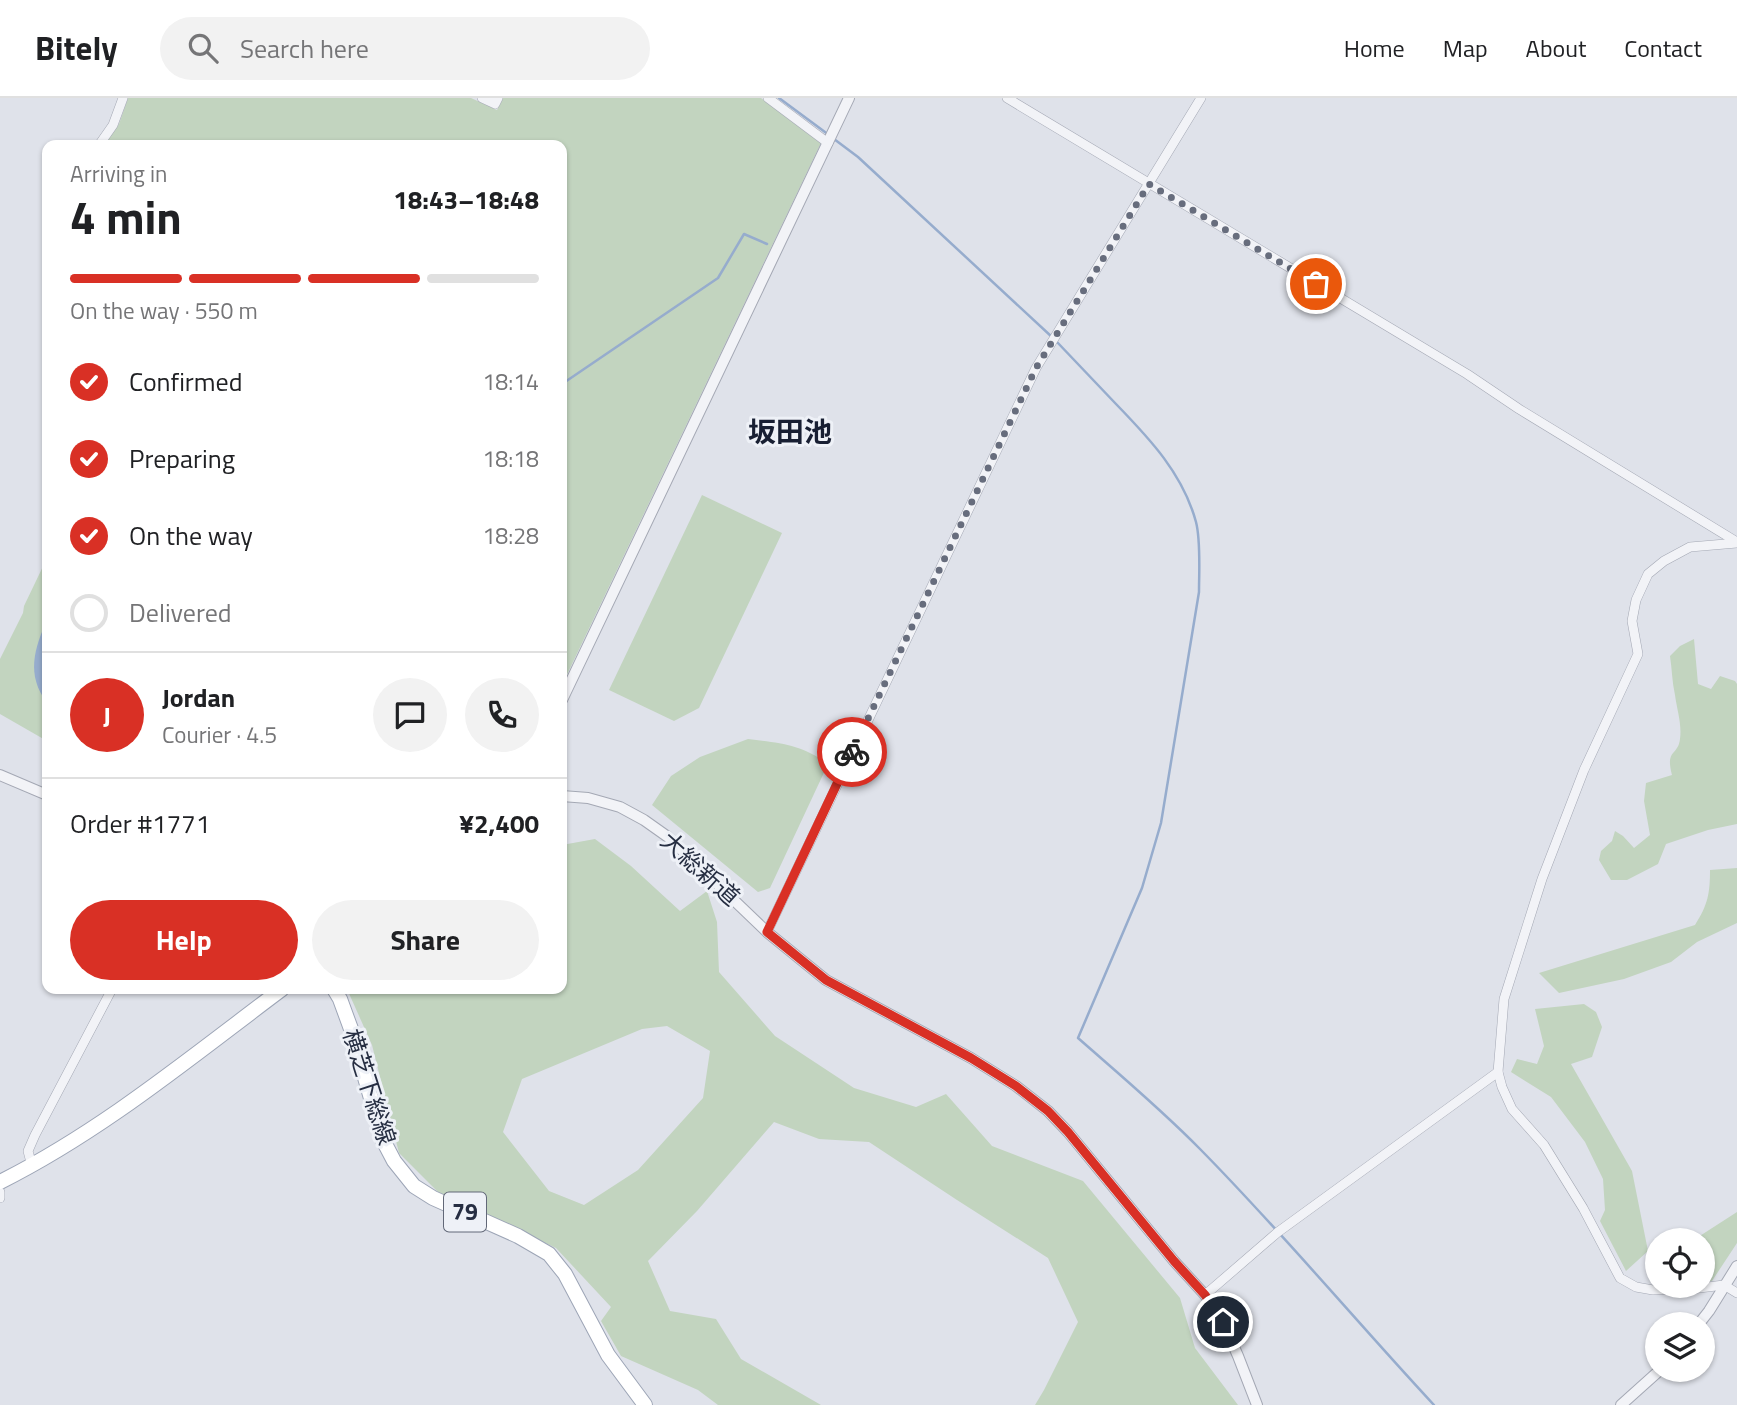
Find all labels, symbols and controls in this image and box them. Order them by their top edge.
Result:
search box [160,17,650,80]
text: Bitely [35,23,118,73]
icon: search [184,29,222,67]
text: Search here [240,29,369,68]
text: Home [1344,30,1405,66]
text: Map [1443,30,1488,66]
text: About [1526,30,1586,66]
text: Contact [1624,30,1702,66]
text: Arriving in [70,156,167,191]
text: 18:43–18:48 [393,180,539,219]
text: 4 min [70,182,182,252]
pin [1286,254,1346,314]
icon: bag [1297,265,1335,303]
text: On the way · 550 m [70,293,258,328]
text: Confirmed [129,362,243,401]
icon: check [70,363,108,401]
text: 18:14 [482,364,539,399]
district label: 坂田池 [748,410,832,453]
text: Preparing [129,439,235,478]
icon: check [70,440,108,478]
text: 18:18 [482,441,539,476]
text: On the way [129,516,253,555]
icon: check [70,517,108,555]
text: 18:28 [482,518,539,553]
text: Delivered [129,593,232,632]
text: Jordan [162,678,235,717]
button: chat [373,678,447,752]
button: phone [465,678,539,752]
text: J [103,696,111,735]
text: Courier · 4.5 [162,717,277,752]
courier [817,717,887,787]
icon: bike [833,733,871,771]
text: Order #1771 [70,804,210,843]
text: ¥2,400 [459,804,539,843]
street label: 大総新道 [653,823,748,914]
button: Help [70,900,298,980]
button: Share [312,900,539,980]
street label: 横芝下総線 [334,1024,406,1149]
road number: 79 [444,1192,486,1232]
map controls [1645,1228,1715,1382]
button: locate [1645,1228,1715,1298]
pin [1193,1292,1253,1352]
icon: home [1204,1303,1242,1341]
button: layers [1645,1312,1715,1382]

